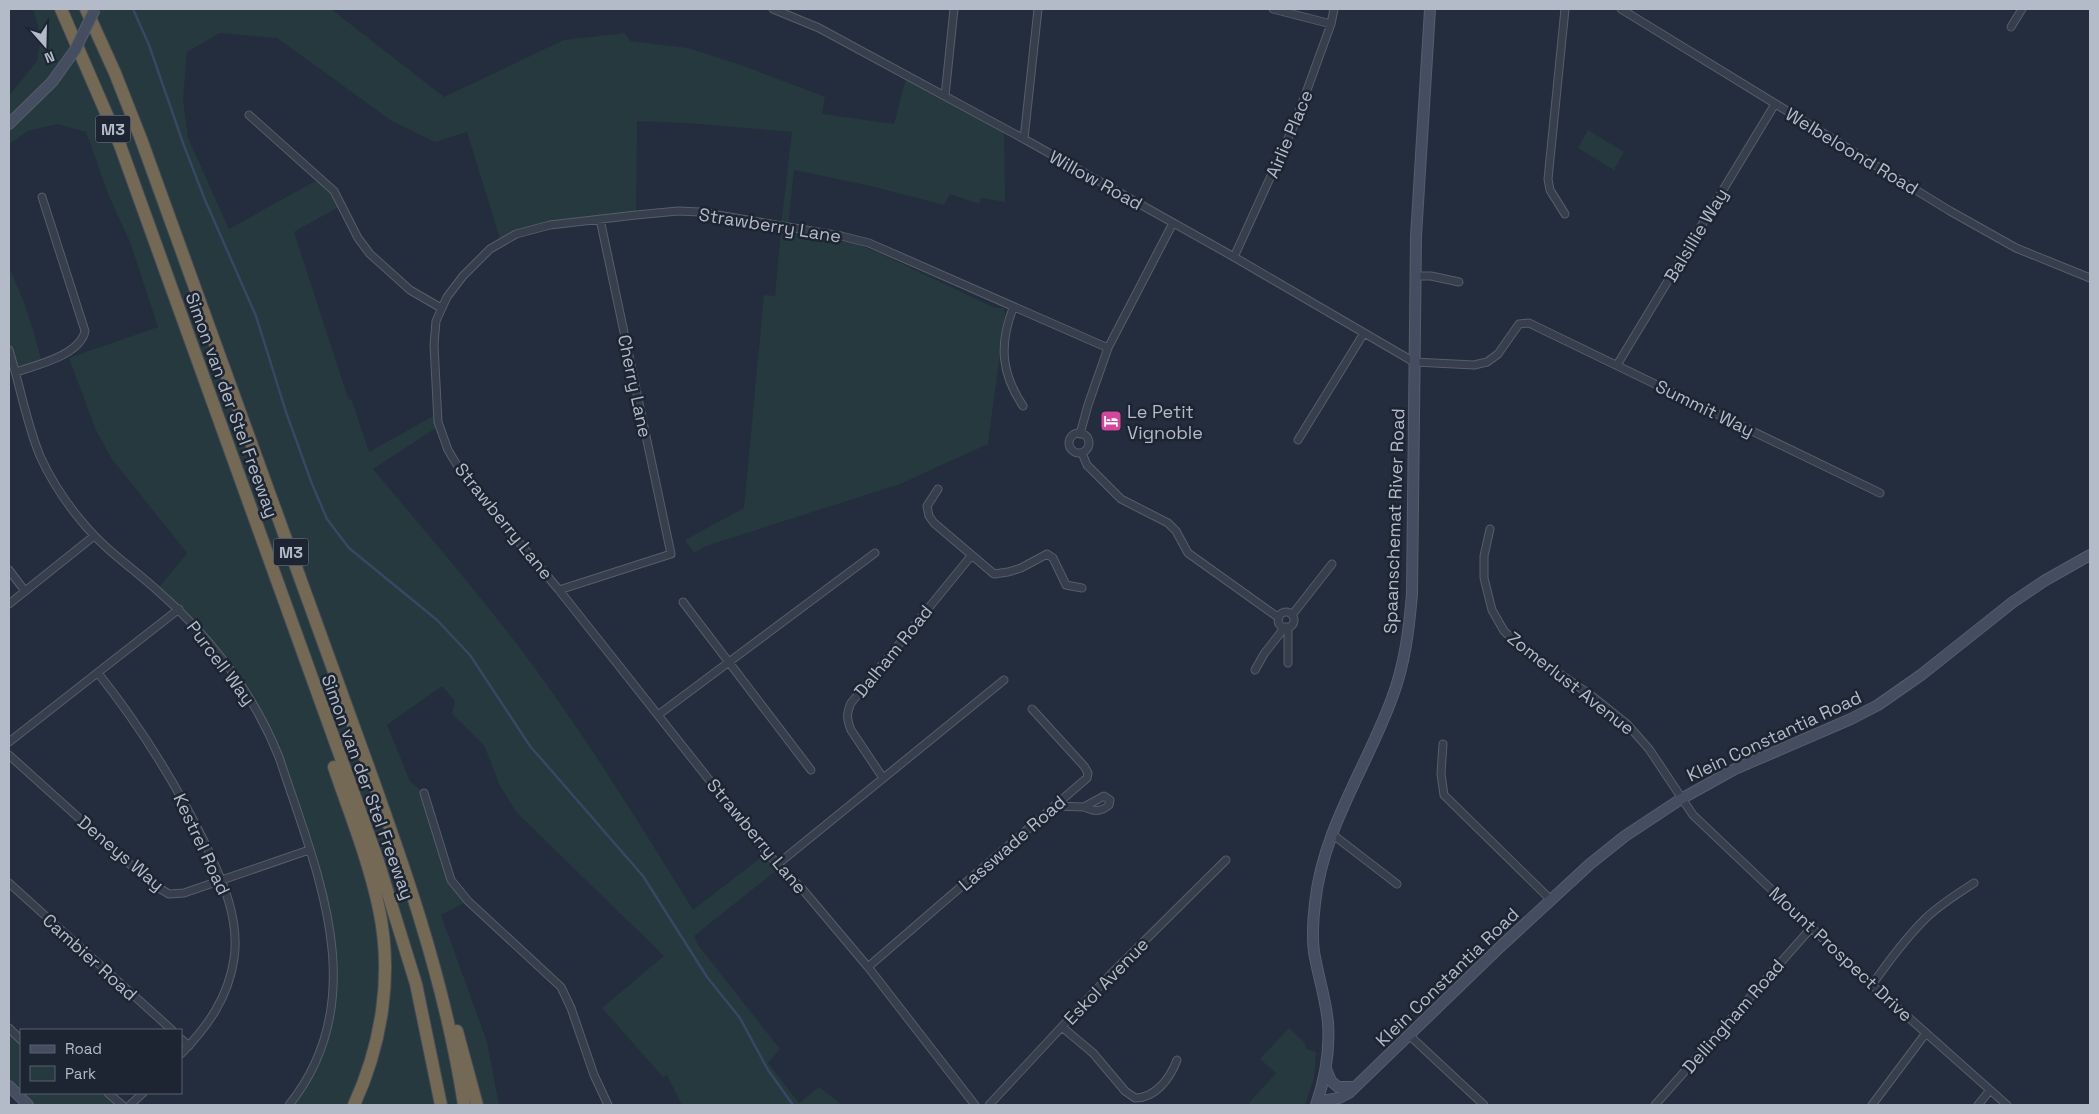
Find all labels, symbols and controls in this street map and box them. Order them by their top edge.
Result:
north arrow [20,20,70,70]
text: N [42,47,57,67]
street label: Airlie Place [1260,87,1318,181]
street label: Welbeloond Road [1781,102,1923,200]
road number: M3 [96,116,130,142]
street label: Willow Road [1045,145,1147,215]
street label: Balsillie Way [1659,184,1733,286]
street label: Strawberry Lane [697,202,843,248]
street label: Simon van der Stel Freeway [180,289,284,521]
street label: Cherry Lane [613,333,657,439]
street label: Summit Way [1652,374,1758,442]
place label: Le Petit Vignoble [1127,400,1203,444]
street label: Spaanschemat River Road [1379,408,1409,634]
hotel icon: Le Petit Vignoble [1099,409,1123,433]
street label: Strawberry Lane [450,458,558,584]
road number: M3 [274,538,308,566]
street label: Dalham Road [849,600,937,702]
street label: Purcell Way [182,616,260,710]
street label: Zomerlust Avenue [1503,626,1639,740]
street label: Simon van der Stel Freeway [316,671,420,903]
street label: Klein Constantia Road [1683,685,1865,787]
street label: Strawberry Lane [702,774,812,898]
street label: Kestrel Road [169,790,235,898]
street label: Lasswade Road [954,790,1070,896]
street label: Deneys Way [73,810,169,896]
street label: Mount Prospect Drive [1764,881,1918,1027]
street label: Klein Constantia Road [1371,903,1523,1051]
street label: Cambier Road [38,908,142,1006]
street label: Eskol Avenue [1059,933,1153,1029]
street label: Dellingham Road [1677,954,1789,1078]
legend [20,1029,182,1094]
text: Road [65,1039,102,1058]
text: Park [65,1064,96,1083]

